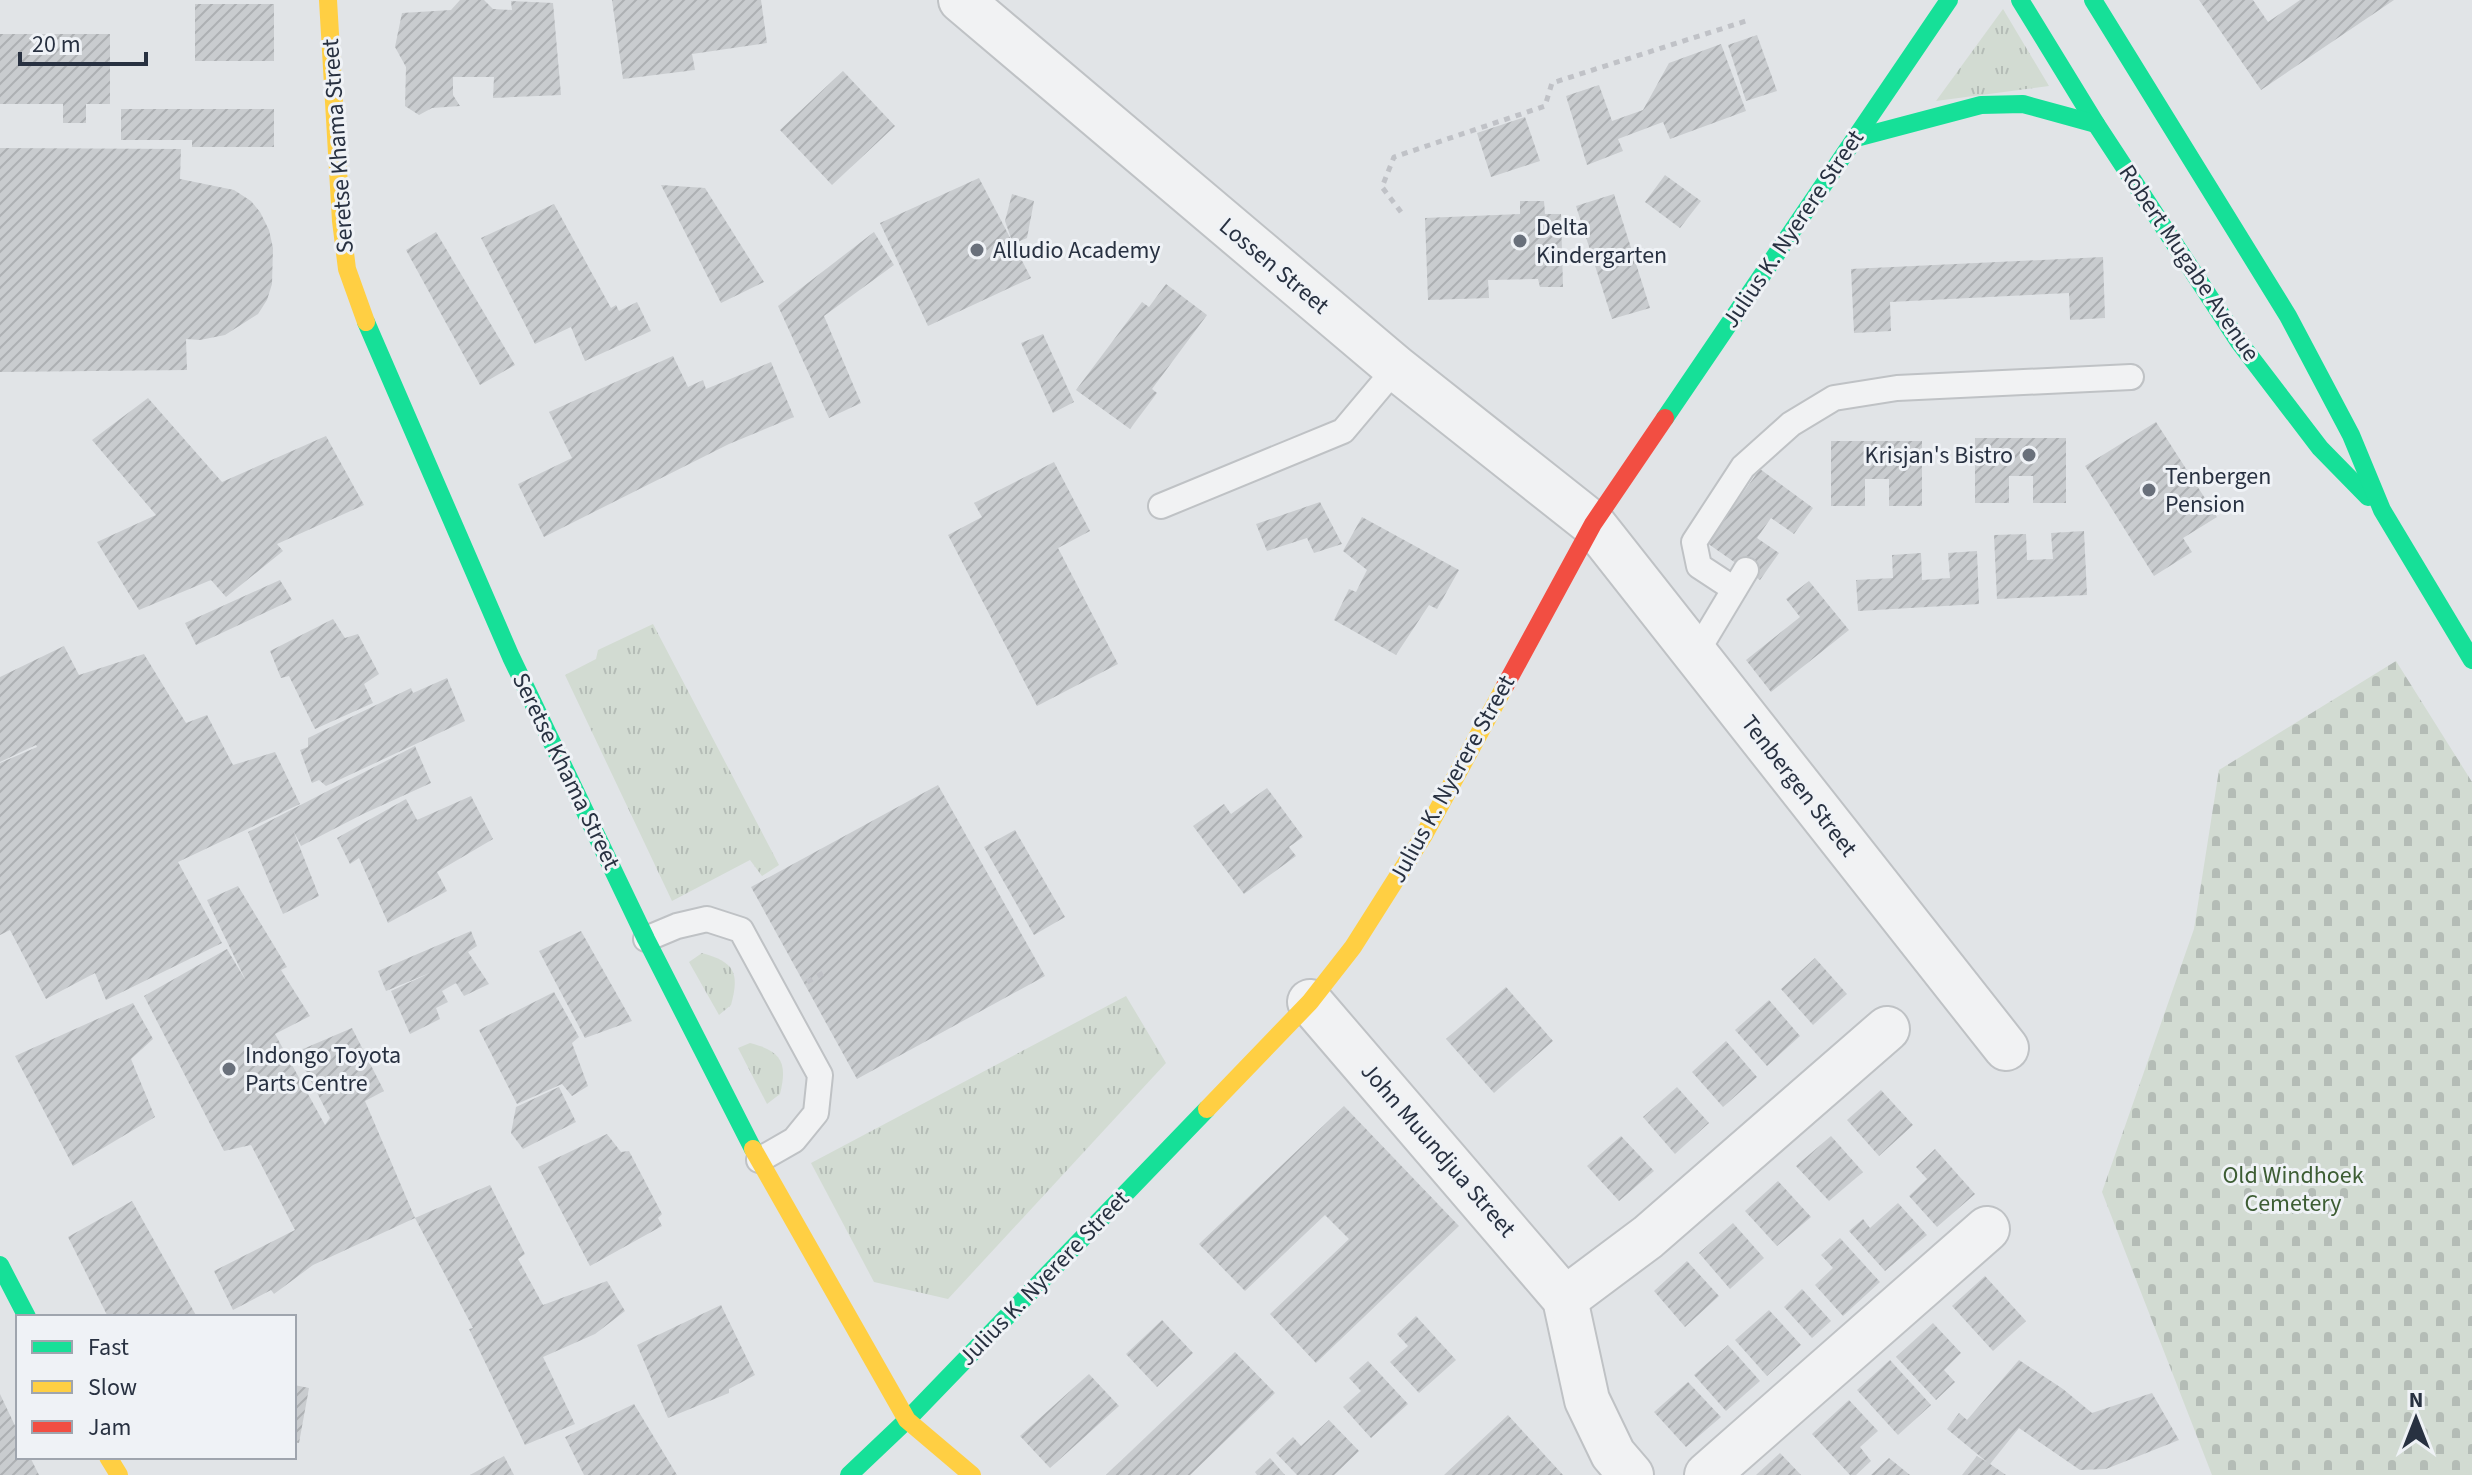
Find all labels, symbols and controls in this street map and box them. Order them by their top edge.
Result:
scale bar [20,16,146,66]
text: 20 m [32,27,81,62]
street label: Seretse Khama Street [313,38,363,254]
street label: Julius K. Nyerere Street [1713,123,1873,335]
street label: Robert Mugabe Avenue [2110,157,2268,369]
street label: Lossen Street [1211,209,1337,323]
place label: Delta Kindergarten [1536,210,1667,273]
marker: Delta Kindergarten [1511,232,1529,250]
place label: Alludio Academy [993,233,1161,268]
marker: Alludio Academy [968,241,986,259]
place label: Krisjan's Bistro [1865,438,2013,473]
marker: Krisjan's Bistro [2020,446,2038,464]
place label: Tenbergen Pension [2165,459,2271,522]
marker: Tenbergen Pension [2140,481,2158,499]
street label: Seretse Khama Street [503,667,629,875]
street label: Julius K. Nyerere Street [1380,669,1524,889]
street label: Tenbergen Street [1732,708,1866,864]
place label: Indongo Toyota Parts Centre [245,1038,401,1101]
street label: John Muundjua Street [1352,1055,1524,1245]
marker: Indongo Toyota Parts Centre [220,1060,238,1078]
park label: Old Windhoek Cemetery [2222,1158,2364,1221]
street label: Julius K. Nyerere Street [951,1182,1137,1374]
legend [16,1315,296,1459]
text: Fast [88,1330,129,1365]
text: Slow [88,1370,137,1405]
north arrow [2376,1379,2456,1459]
text: N [2409,1384,2423,1416]
text: Jam [88,1410,132,1445]

